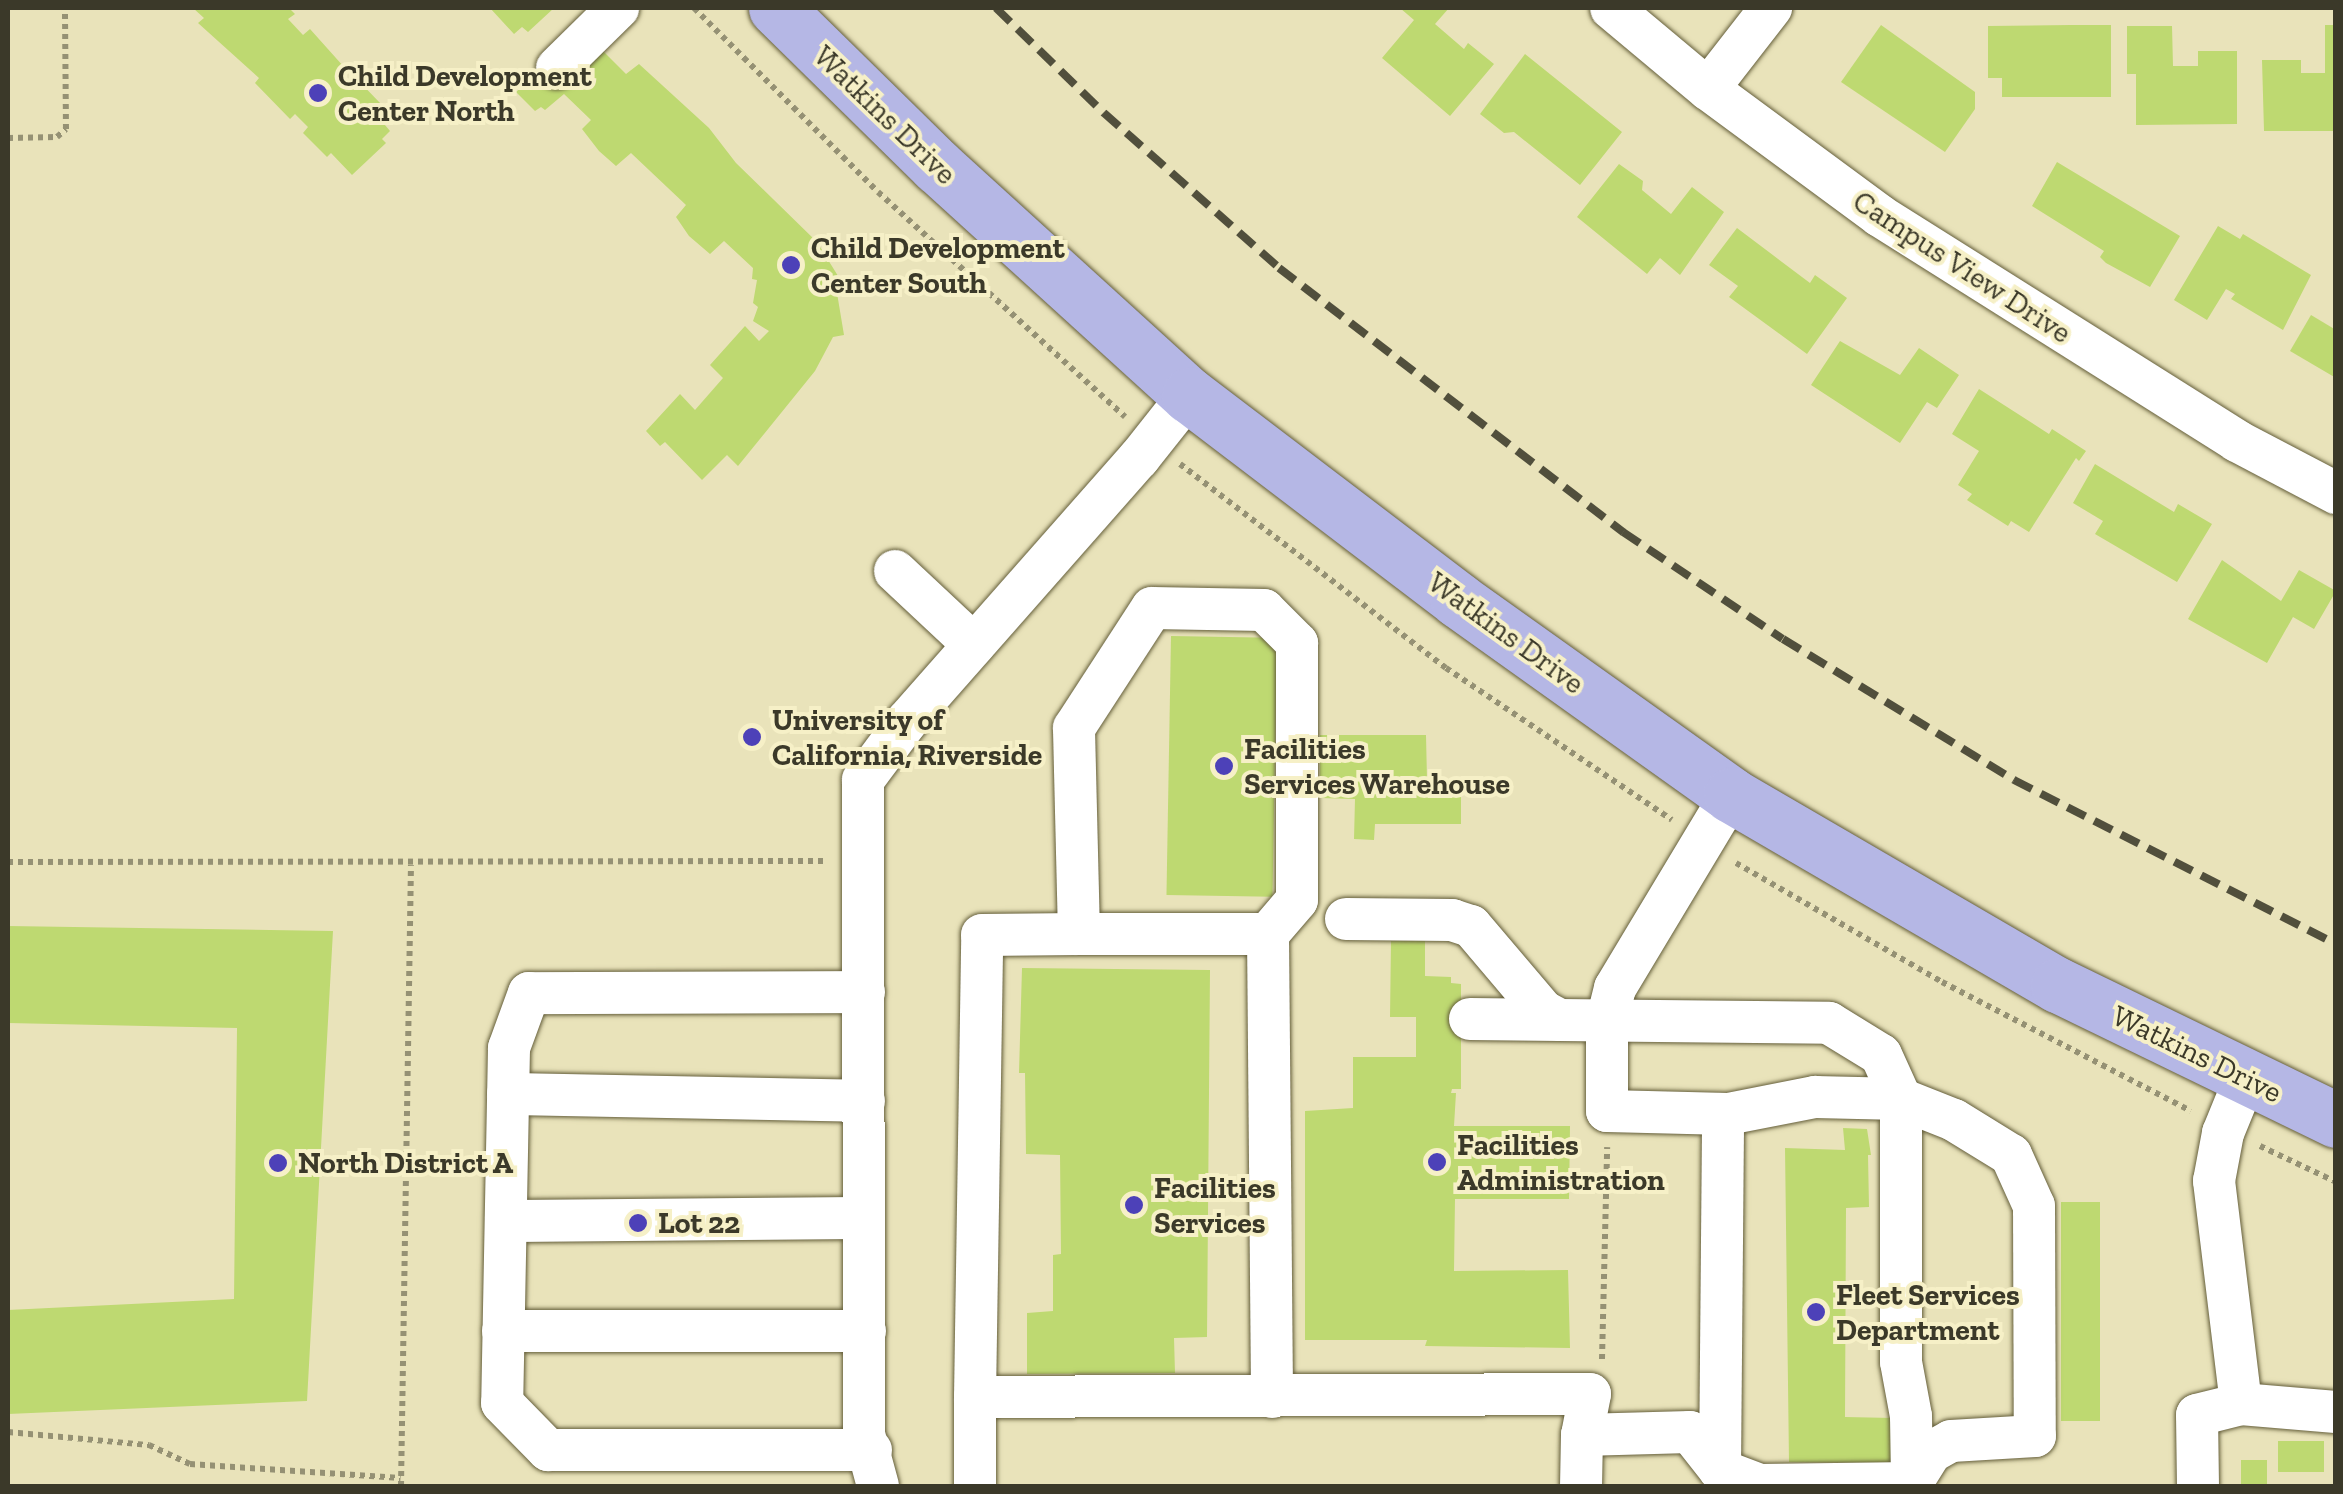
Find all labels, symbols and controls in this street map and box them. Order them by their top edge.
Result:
street label: Watkins Drive [806,38,964,192]
place label: Child Development Center North [338,58,592,128]
marker: Child Development Center North [307,82,329,104]
street label: Campus View Drive [1845,183,2079,351]
place label: Child Development Center South [811,230,1065,300]
marker: Child Development Center South [780,254,802,276]
street label: Watkins Drive [1421,564,1591,702]
place label: University of California, Riverside [772,702,1042,772]
marker: University of California, Riverside [741,726,763,748]
place label: Facilities Services Warehouse [1244,731,1511,802]
marker: Facilities Services Warehouse [1213,755,1235,777]
street label: Watkins Drive [2106,997,2288,1111]
place label: Facilities Administration [1457,1127,1665,1198]
place label: North District A [298,1145,514,1181]
marker: Facilities Administration [1426,1151,1448,1173]
marker: North District A [267,1152,289,1174]
place label: Facilities Services [1154,1170,1276,1240]
marker: Facilities Services [1123,1194,1145,1216]
place label: Lot 22 [658,1205,740,1241]
marker: Lot 22 [627,1212,649,1234]
place label: Fleet Services Department [1836,1277,2020,1348]
marker: Fleet Services Department [1805,1301,1827,1323]

